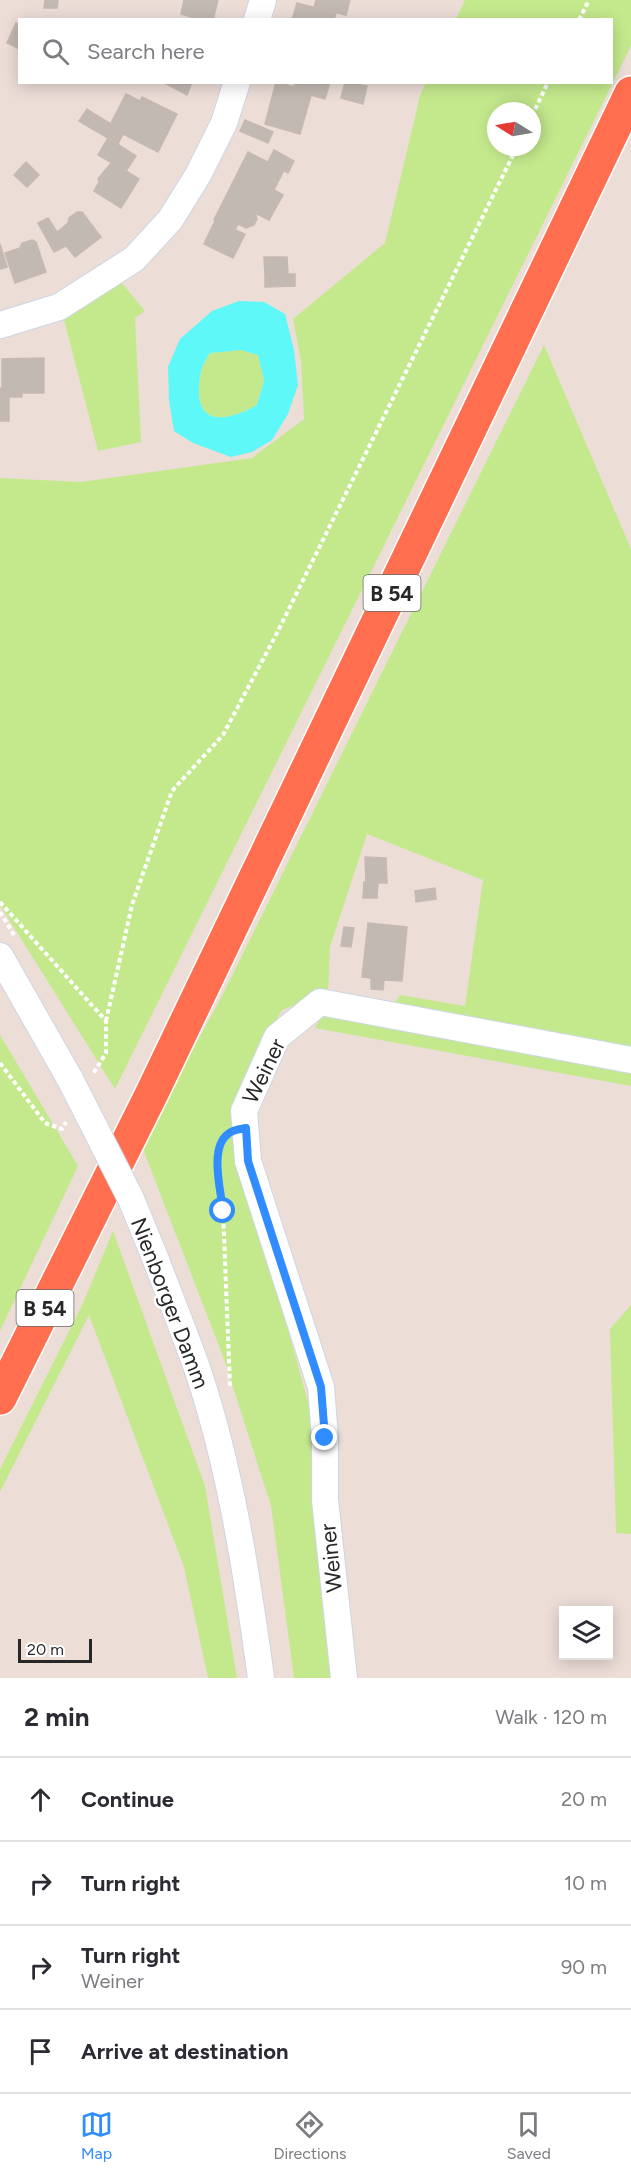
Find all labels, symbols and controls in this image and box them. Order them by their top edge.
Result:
search box [18,18,613,84]
icon: search [39,35,72,68]
text: Search here [87,38,205,65]
north arrow [487,102,541,156]
road number: B 54 [364,575,420,611]
street label: Weiner [237,1034,292,1108]
route start [209,1197,235,1223]
street label: Nienborger Damm [125,1214,215,1392]
road number: B 54 [16,1290,74,1326]
route end [311,1424,337,1450]
street label: Weiner [314,1522,348,1594]
map controls [559,1606,613,1660]
button: layers [559,1606,613,1660]
scale bar [18,1636,92,1664]
text: 20 m [27,1640,64,1659]
text: 2 min [24,1701,90,1733]
text: Walk · 120 m [495,1705,607,1729]
icon: ahead [24,1783,57,1816]
text: Continue [81,1786,174,1813]
text: 20 m [561,1787,607,1811]
icon: right [24,1867,57,1900]
text: Turn right [81,1870,180,1897]
text: 10 m [564,1871,607,1895]
text: Turn right [81,1942,180,1969]
icon: right [24,1951,57,1984]
text: 90 m [561,1955,607,1979]
text: Weiner [81,1969,144,1993]
icon: arrive [24,2035,57,2068]
text: Arrive at destination [81,2038,289,2065]
tab: Map [80,2108,113,2163]
tab: Directions [273,2108,346,2163]
tab: Saved [507,2108,551,2163]

